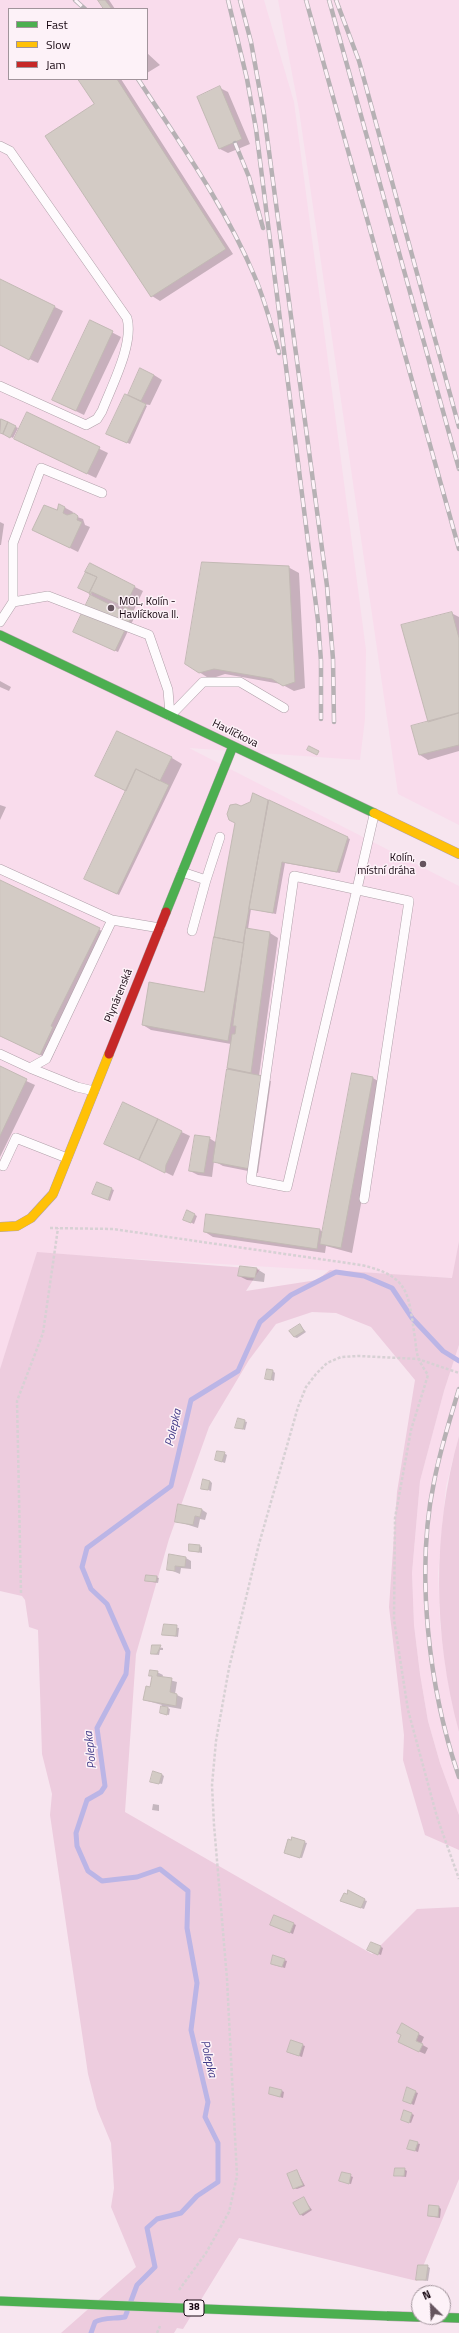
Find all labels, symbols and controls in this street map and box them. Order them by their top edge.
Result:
legend [8,8,148,80]
text: Fast [46,15,68,34]
text: Slow [46,35,71,54]
text: Jam [46,55,66,74]
place label: MOL, Kolín - Havlíčkova II. [119,595,179,621]
marker: MOL, Kolín - Havlíčkova II. [106,603,116,613]
street label: Havlíčkova [210,717,260,751]
place label: Kolín, místní dráha [357,851,415,877]
marker: Kolín, místní dráha [418,859,428,869]
street label: Plynárenská [102,967,136,1025]
water label: Polepka [163,1408,185,1448]
water label: Polepka [82,1730,100,1770]
water label: Polepka [197,2039,219,2079]
north arrow [411,2285,451,2325]
text: N [420,2286,433,2304]
road number: 38 [184,2300,204,2316]

